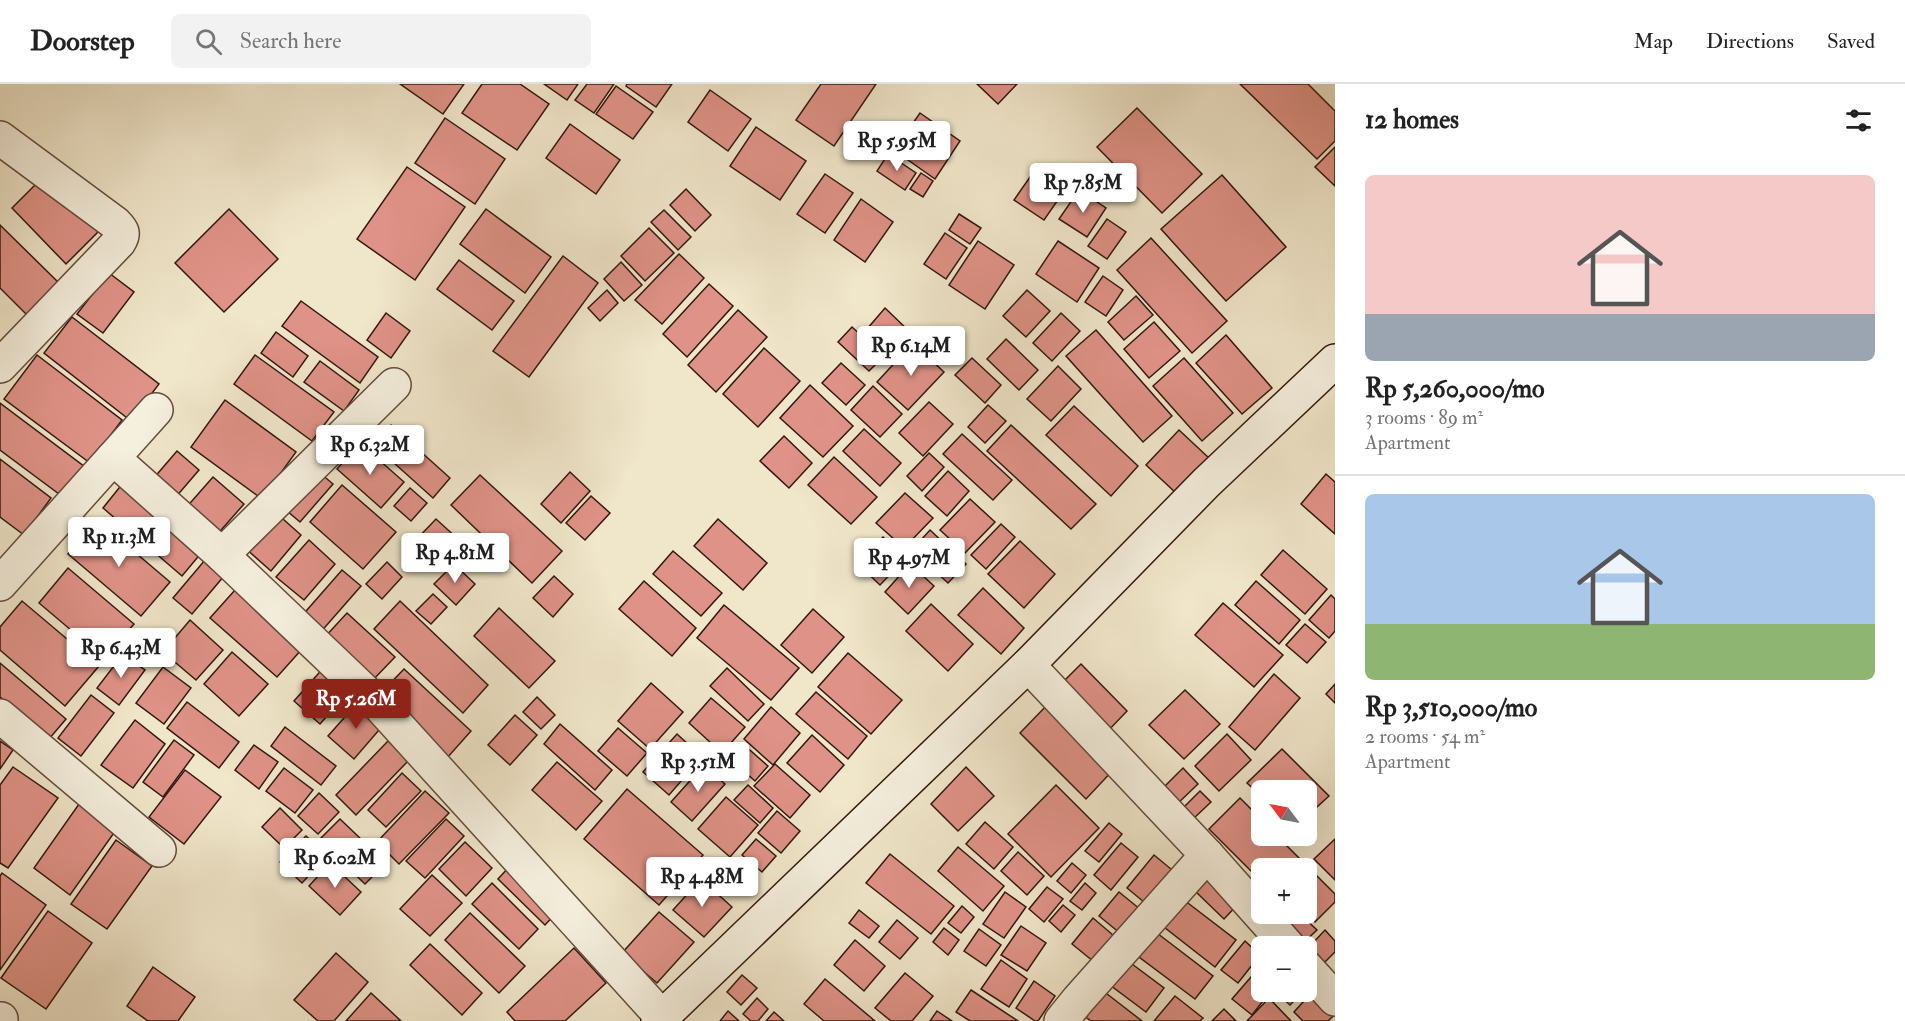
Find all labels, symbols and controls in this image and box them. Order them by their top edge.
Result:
search box [171,14,591,68]
text: Doorstep [30,24,135,59]
icon: search [192,25,225,58]
text: Search here [240,27,341,55]
text: Map [1633,28,1673,55]
text: Directions [1706,28,1794,55]
text: Saved [1827,28,1875,55]
text: 12 homes [1365,104,1459,136]
icon: filters [1842,104,1875,137]
pin: Rp 5.95M [835,121,959,172]
text: Rp 5.95M [857,128,937,153]
pin: Rp 7.85M [1021,163,1145,214]
text: Rp 7.85M [1044,170,1122,195]
icon: home [1566,214,1674,322]
pin: Rp 6.14M [849,326,973,377]
text: Rp 6.14M [871,333,951,358]
text: Rp 5,260,000/mo [1365,373,1545,405]
text: 3 rooms · 89 m² [1365,405,1483,430]
pin: Rp 6.32M [308,425,432,476]
text: Apartment [1365,430,1450,455]
text: Rp 6.32M [330,432,410,457]
pin: Rp 11.3M [57,517,181,568]
text: Rp 11.3M [82,524,156,549]
pin: Rp 4.81M [393,533,517,584]
icon: home [1566,533,1674,641]
pin: Rp 4.97M [847,538,971,589]
text: Rp 4.81M [415,540,495,565]
text: Rp 4.97M [868,545,950,570]
pin: Rp 6.43M [59,628,183,679]
text: Rp 6.43M [81,635,161,660]
pin: Rp 5.26M [294,679,418,730]
text: Rp 5.26M [316,686,396,711]
text: Rp 3,510,000/mo [1365,692,1537,724]
text: 2 rooms · 54 m² [1365,724,1485,749]
pin: Rp 3.51M [636,742,760,793]
text: Rp 3.51M [660,749,736,774]
text: Apartment [1365,749,1450,774]
north arrow [1251,780,1317,846]
map controls [1251,780,1317,1002]
pin: Rp 6.02M [273,838,397,889]
text: Rp 6.02M [294,845,376,870]
pin: Rp 4.48M [640,857,764,908]
button: + [1251,858,1317,924]
text: Rp 4.48M [660,864,744,889]
button: − [1251,936,1317,1002]

